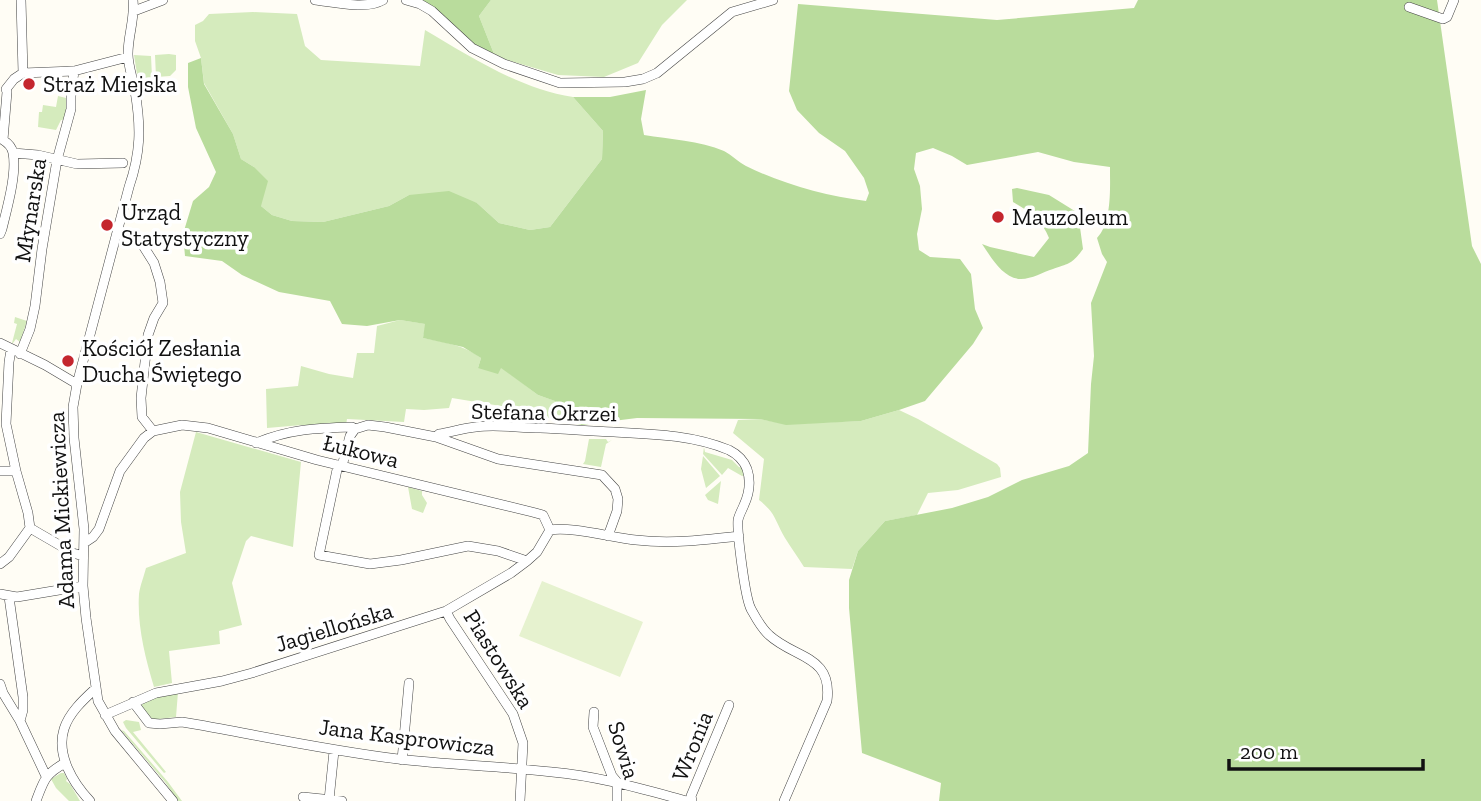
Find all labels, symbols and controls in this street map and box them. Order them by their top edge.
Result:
place label: Straż Miejska [43,70,177,98]
marker: Straż Miejska [21,76,37,92]
street label: Młynarska [8,156,52,264]
place label: Urząd Statystyczny [121,198,249,252]
place label: Mauzoleum [1012,203,1128,231]
marker: Mauzoleum [990,209,1006,225]
marker: Urząd Statystyczny [99,217,115,233]
place label: Kościół Zesłania Ducha Świętego [82,334,242,388]
marker: Kościół Zesłania Ducha Świętego [60,353,76,369]
street label: Stefana Okrzei [471,397,617,427]
street label: Adama Mickiewicza [42,411,80,609]
street label: Łukowa [320,428,402,474]
street label: Jagiellońska [272,596,396,658]
street label: Piastowska [458,604,540,714]
street label: Wronia [665,707,719,785]
street label: Jana Kasprowicza [318,712,496,762]
street label: Sowia [602,718,646,782]
scale bar [1229,728,1423,772]
text: 200 m [1240,739,1298,764]

